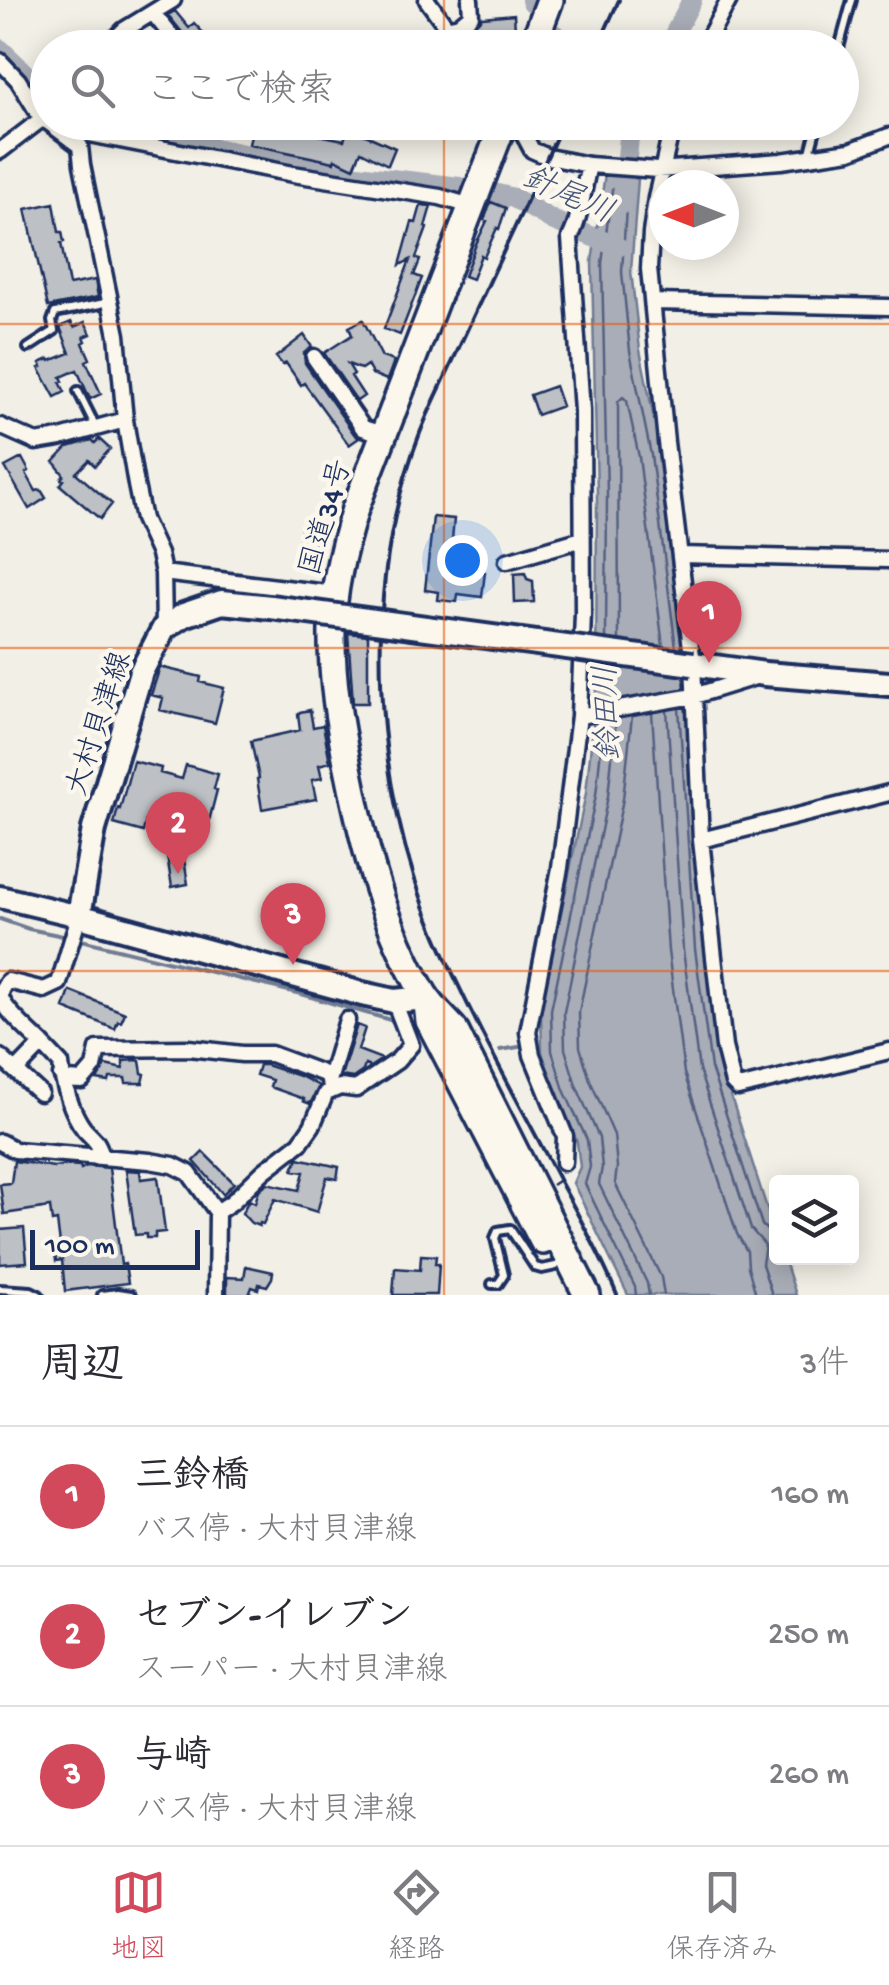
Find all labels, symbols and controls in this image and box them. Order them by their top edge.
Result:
search box [30,30,859,140]
icon: search [65,58,120,113]
text: ここで検索 [145,71,335,115]
water label: 針尾川 [515,160,619,234]
north arrow [649,170,739,260]
street label: 国道34号 [294,456,362,581]
your location [437,535,488,586]
pin: 1 [676,580,742,663]
street label: 大村貝津線 [60,647,141,801]
water label: 鈴田川 [588,664,631,762]
pin: 2 [146,792,210,874]
pin: 3 [260,882,326,965]
map controls [769,1175,859,1265]
button: layers [769,1175,859,1265]
scale bar [30,1225,200,1270]
text: 100 m [45,1231,115,1264]
text: 周辺 [40,1344,124,1393]
text: 3件 [800,1347,849,1385]
text: 三鈴橋 [135,1457,249,1501]
text: 1 [66,1477,79,1515]
text: 160 m [771,1477,849,1515]
text: バス停 · 大村貝津線 [135,1513,416,1551]
text: セブン-イレブン [135,1597,413,1641]
text: 2 [65,1617,80,1655]
text: 250 m [768,1617,849,1655]
text: スーパー · 大村貝津線 [135,1653,447,1691]
text: 与崎 [135,1737,211,1781]
text: 3 [64,1757,81,1795]
text: 260 m [769,1757,849,1795]
text: バス停 · 大村貝津線 [135,1793,416,1831]
tab: 地図 [111,1865,167,1968]
tab: 経路 [388,1865,444,1968]
tab: 保存済み [666,1865,778,1968]

